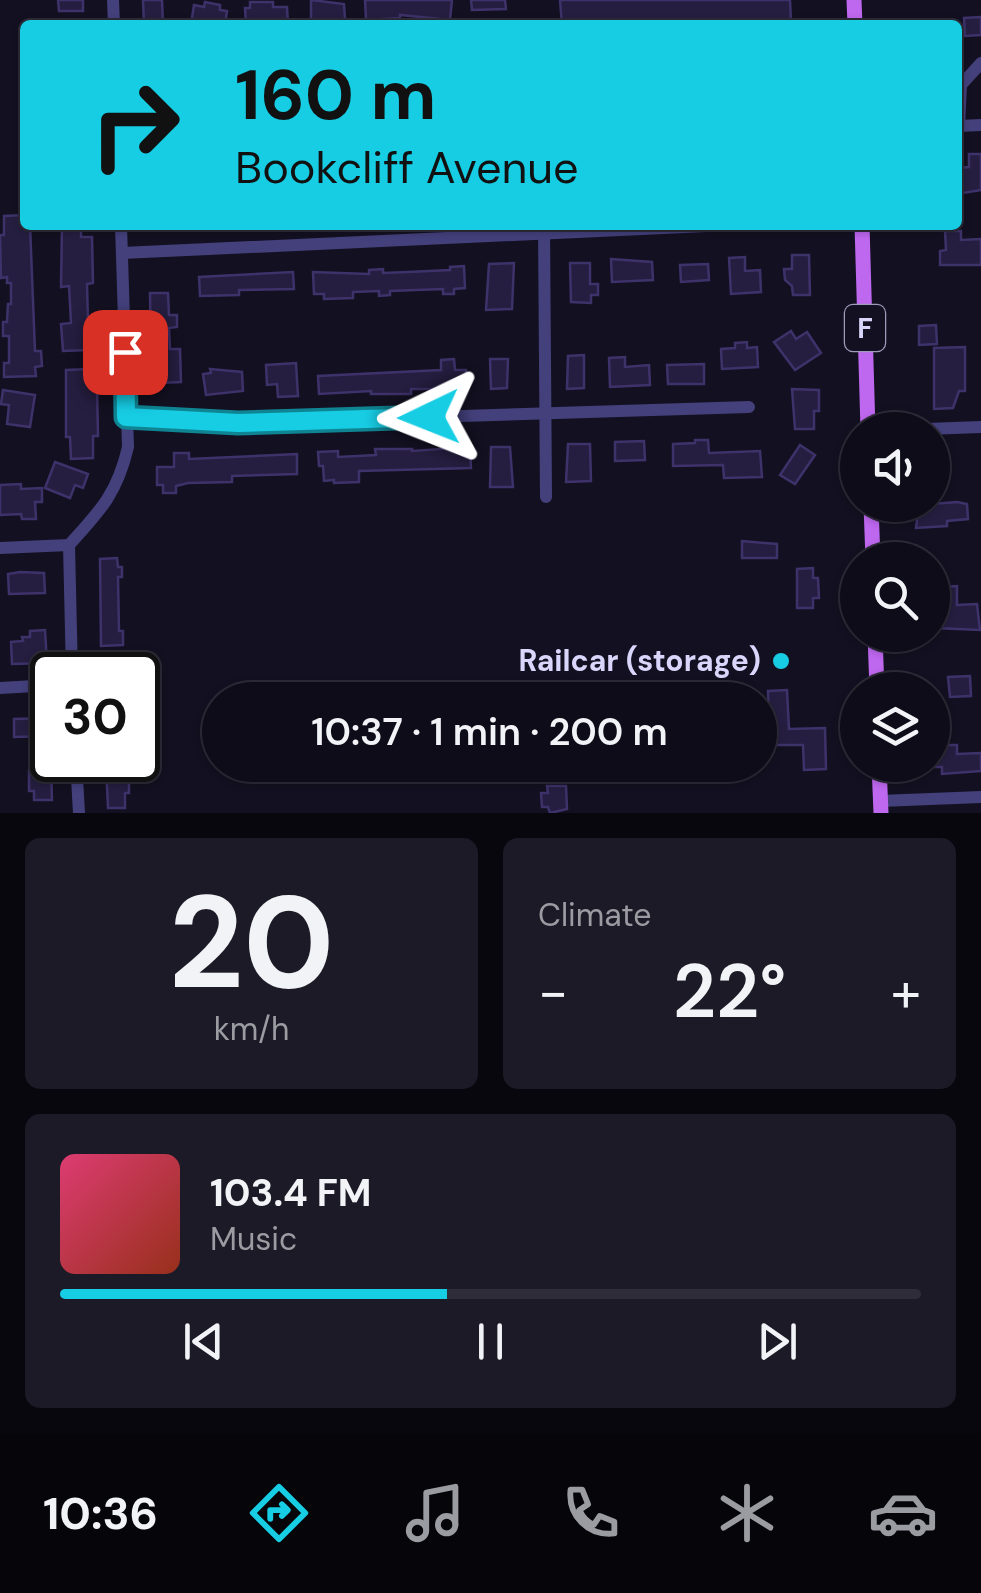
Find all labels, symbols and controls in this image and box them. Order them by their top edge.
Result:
text: 160 m [235,50,436,141]
icon: right [70,60,200,190]
text: Bookcliff Avenue [235,138,579,197]
road number: F [845,305,885,351]
pin [83,310,168,395]
icon: arrive [98,325,153,380]
position arrow [377,365,481,469]
map controls [840,412,950,782]
button: sound [840,412,950,522]
button: search [840,542,950,652]
place label: Railcar (storage) [518,641,761,680]
marker: Railcar (storage) [770,650,792,672]
speed limit sign: 30 [30,652,160,782]
button: layers [840,672,950,782]
text: 10:37 · 1 min · 200 m [311,707,668,757]
text: 20 [169,858,335,1027]
text: Climate [538,894,652,936]
text: 22° [673,943,786,1040]
text: − [538,956,568,1028]
text: + [891,956,921,1028]
text: km/h [214,1008,289,1050]
text: 103.4 FM [210,1168,372,1218]
text: Music [210,1218,297,1260]
icon: previous [176,1314,231,1369]
icon: pause [463,1314,518,1369]
icon: next [750,1314,805,1369]
icon: directions [244,1478,314,1548]
icon: music [400,1478,470,1548]
icon: phone [556,1478,626,1548]
icon: climate [712,1478,782,1548]
icon: car [868,1478,938,1548]
text: 10:36 [43,1484,158,1543]

